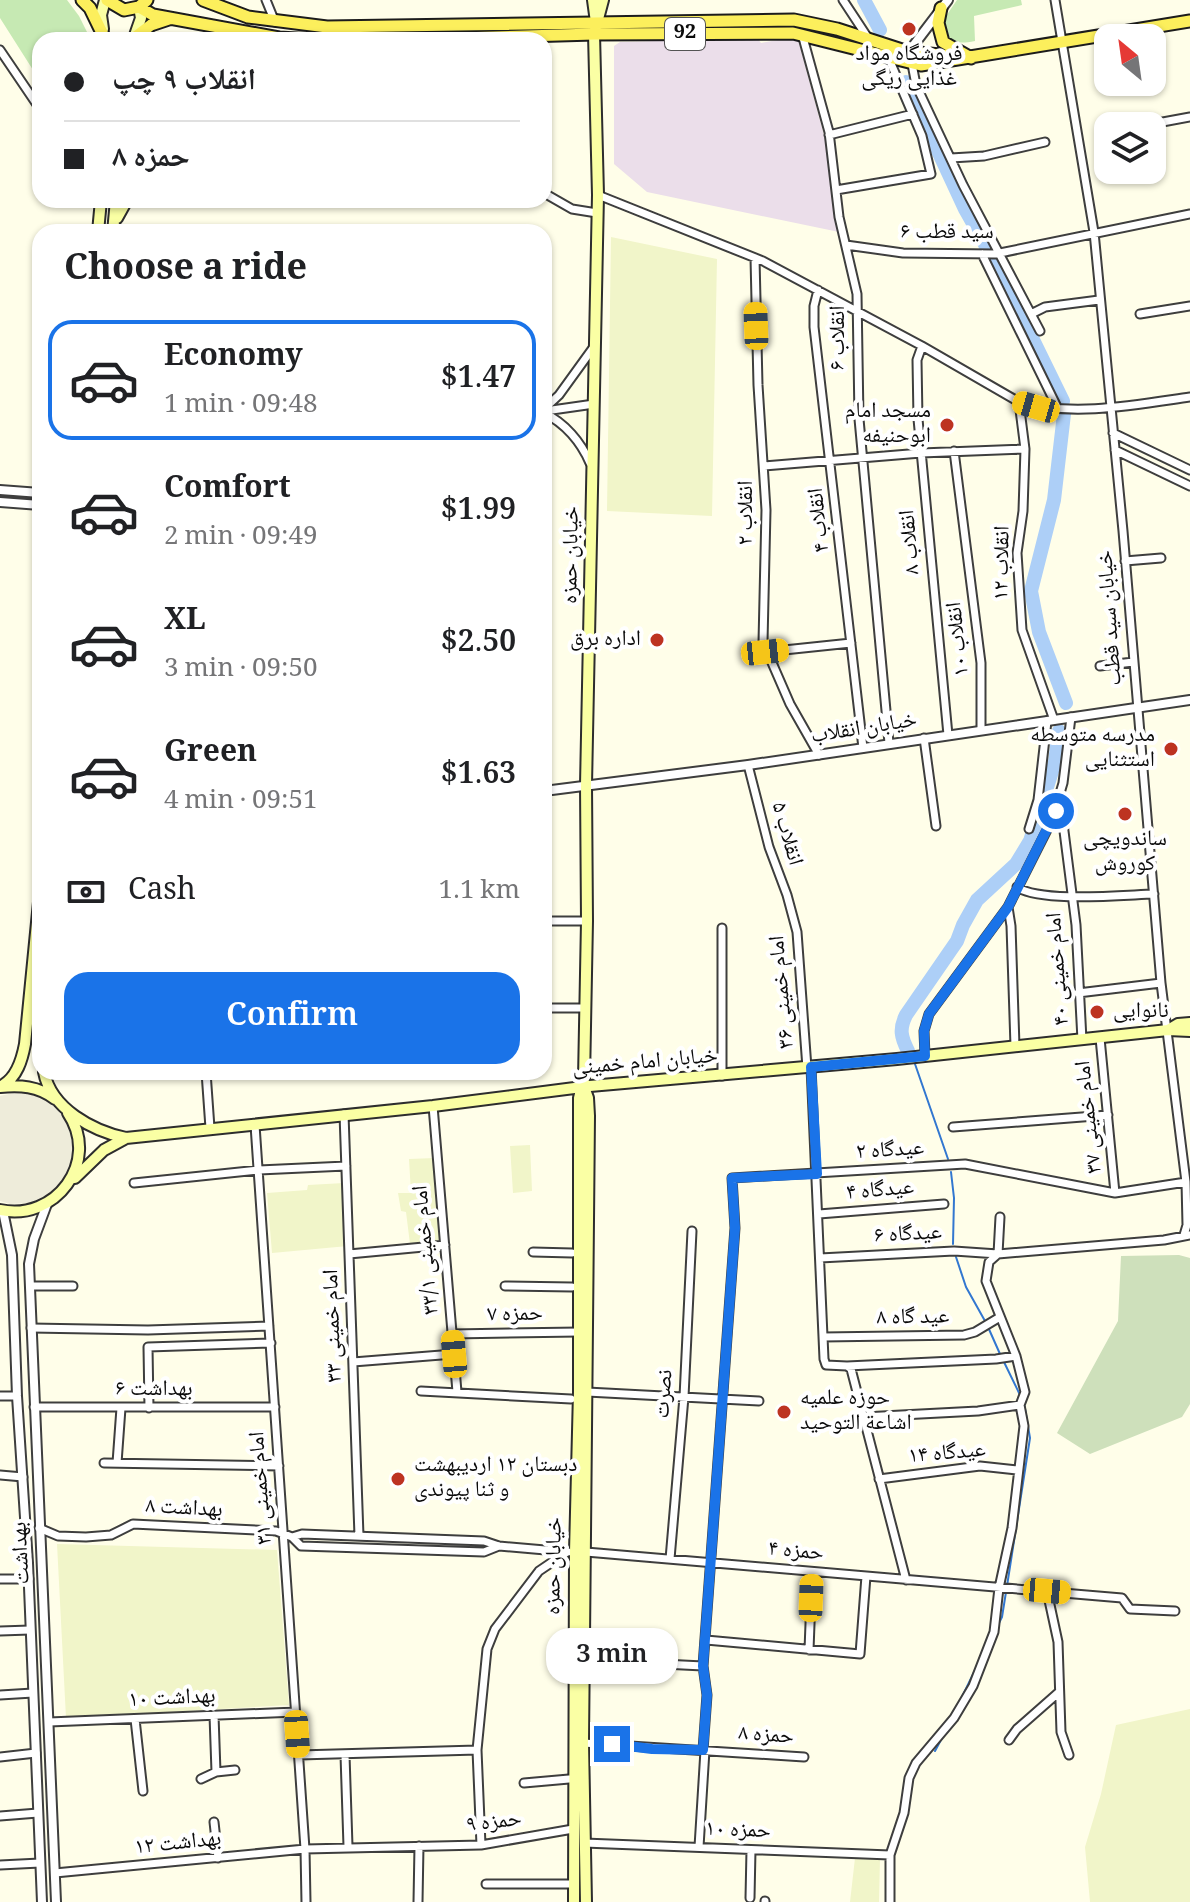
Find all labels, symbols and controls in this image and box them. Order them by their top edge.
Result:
road number: 92 [665,18,705,50]
marker: فروشگاه مواد غذایی ریگی [900,20,918,38]
north arrow [1094,24,1166,96]
map controls [1094,24,1166,184]
place label: فروشگاه مواد غذایی ریگی [855,36,963,99]
text: انقلاب ۹ چپ [112,57,256,108]
button: layers [1094,112,1166,184]
text: حمزه ۸ [112,134,190,185]
street label: سید قطب ۶ [900,214,994,252]
text: Choose a ride [64,241,307,302]
car [743,302,769,350]
street label: انقلاب ۶ [820,306,858,370]
text: Economy [164,333,303,384]
icon: car [68,344,140,416]
text: $1.47 [441,355,516,406]
text: 1 min · 09:48 [164,384,318,428]
car [1010,389,1062,425]
place label: مسجد امام ابوحنیفه [845,393,931,456]
marker: مسجد امام ابوحنیفه [938,416,956,434]
text: Comfort [164,465,291,516]
icon: car [68,476,140,548]
street label: انقلاب ۲ [728,481,766,545]
street label: انقلاب ۴ [798,486,842,554]
text: $1.99 [441,487,516,538]
street label: خیابان حمزه [552,506,592,604]
street label: انقلاب ۸ [889,508,933,576]
text: 2 min · 09:49 [164,516,318,560]
street label: انقلاب ۱۲ [983,525,1023,601]
street label: خیابان سید قطب [1087,549,1135,687]
text: XL [164,597,206,648]
street label: انقلاب ۱۰ [936,600,982,678]
icon: car [68,608,140,680]
text: $2.50 [441,619,516,670]
place label: اداره برق [570,621,641,659]
marker: اداره برق [648,631,666,649]
car [740,638,790,666]
text: 3 min · 09:50 [164,648,318,692]
street label: خیابان انقلاب [808,702,920,756]
place label: مدرسه متوسطه استثنایی [1030,717,1155,780]
text: Green [164,729,257,780]
icon: car [68,740,140,812]
marker: مدرسه متوسطه استثنایی [1162,740,1180,758]
text: $1.63 [441,751,516,802]
text: 4 min · 09:51 [164,780,318,824]
route start [1038,793,1074,829]
street label: انقلاب ۵ [759,798,813,870]
marker: ساندویچی کوروش [1116,805,1134,823]
place label: ساندویچی کوروش [1083,821,1167,884]
text: Cash [128,867,196,918]
icon: cash [64,870,108,914]
text: 1.1 km [438,870,520,914]
street label: امام خمینی ۴۰ [1036,911,1082,1027]
street label: امام خمینی ۳۶ [759,934,807,1050]
button: Confirm [64,972,520,1064]
place label: نانوایی [1113,993,1169,1031]
marker: نانوایی [1088,1003,1106,1021]
street label: خیابان امام خمینی [571,1038,719,1088]
street label: امام خمینی ۳۷ [1065,1059,1115,1175]
street label: عیدگاه ۲ [855,1130,925,1172]
street label: عیدگاه ۴ [845,1169,915,1213]
street label: امام خمینی ۳۳/۱ [402,1184,452,1316]
street label: عیدگاه ۶ [873,1214,943,1256]
street label: امام خمینی ۳۳ [313,1269,355,1383]
street label: حمزه ۷ [487,1296,543,1334]
street label: عید گاه ۸ [876,1298,950,1338]
car [440,1329,468,1379]
street label: نصرت [644,1368,686,1420]
street label: بهداشت ۶ [115,1371,193,1409]
place label: حوزه علمیه اشاعة التوحید [800,1380,912,1443]
marker: حوزه علمیه اشاعة التوحید [775,1403,793,1421]
street label: امام خمینی ۳۱ [239,1430,285,1546]
street label: عیدگاه ۱۴ [907,1432,987,1476]
place label: دبستان ۱۲ اردیبهشت و ثنا پیوندی [414,1447,577,1510]
marker: دبستان ۱۲ اردیبهشت و ثنا پیوندی [389,1470,407,1488]
street label: بهداشت ۸ [144,1488,224,1530]
street label: خیابان حمزه [535,1517,575,1615]
street label: بهداشت [1,1521,43,1585]
street label: حمزه ۴ [767,1531,825,1573]
car [798,1574,824,1622]
car [1022,1577,1072,1605]
callout: 3 min [546,1628,678,1684]
text: 3 min [576,1634,648,1678]
street label: بهداشت ۱۰ [127,1678,217,1720]
car [283,1709,311,1759]
street label: حمزه ۸ [737,1715,795,1757]
route end [594,1726,630,1762]
street label: حمزه ۹ [464,1801,524,1845]
street label: حمزه ۱۰ [705,1811,771,1851]
street label: بهداشت ۱۲ [133,1821,223,1867]

